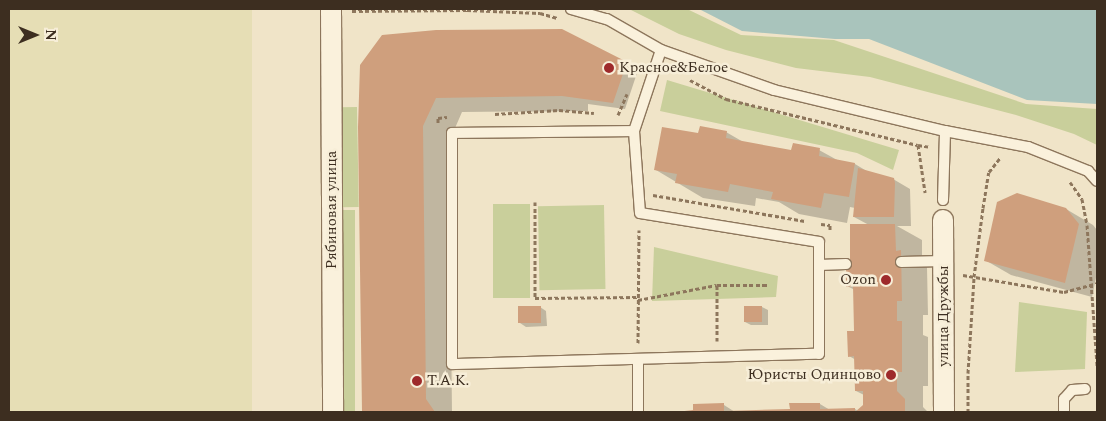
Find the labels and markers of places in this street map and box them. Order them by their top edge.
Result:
place label: Красное&Белое [619,59,728,77]
marker: Красное&Белое [603,62,615,74]
place label: Ozon [840,271,876,289]
marker: Ozon [880,274,892,286]
place label: Юристы Одинцово [748,366,881,384]
marker: Юристы Одинцово [885,369,897,381]
place label: Т.А.К. [427,372,469,390]
marker: Т.А.К. [411,375,423,387]

